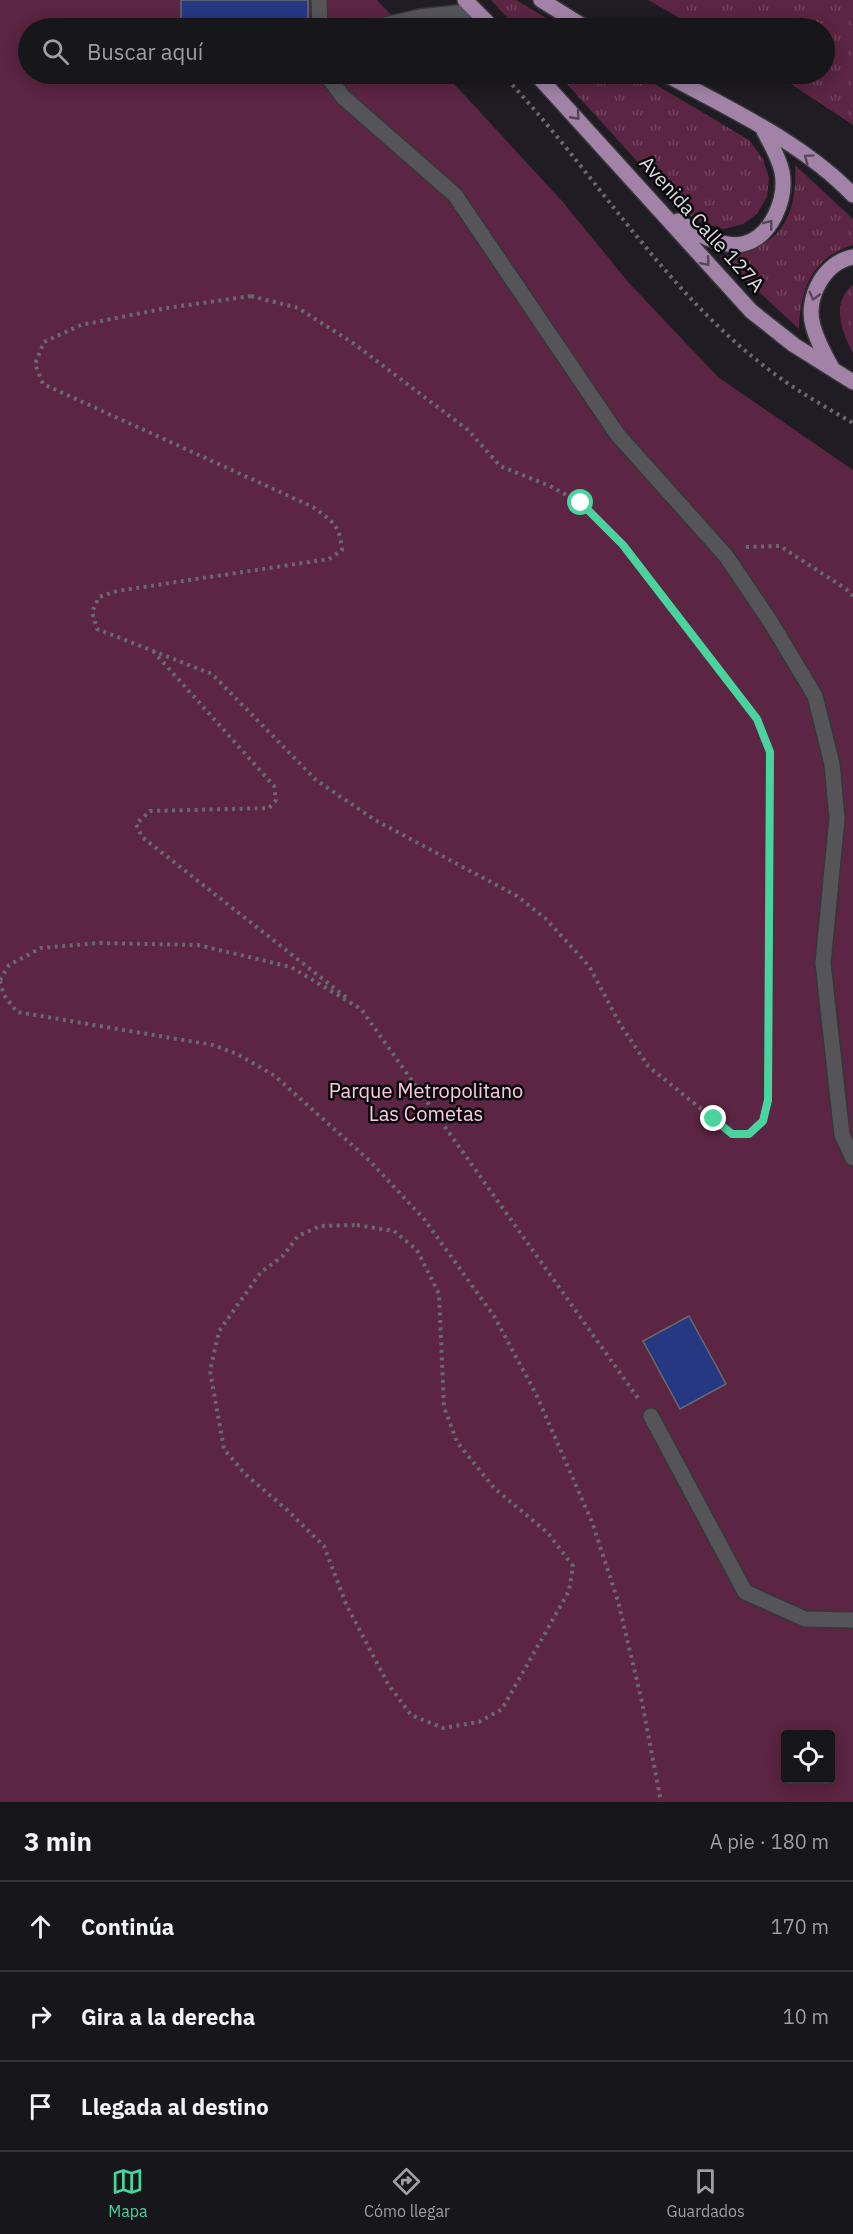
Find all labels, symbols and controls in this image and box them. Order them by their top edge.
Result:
search box [18,18,835,84]
icon: search [39,35,72,68]
text: Buscar aquí [87,37,203,66]
one-way arrow [569,109,580,120]
street label: Avenida Calle 127A [634,150,771,298]
one-way arrow [804,154,815,165]
one-way arrow [761,220,772,231]
one-way arrow [699,255,710,266]
one-way arrow [809,291,822,301]
route start [567,489,593,515]
park label: Parque Metropolitano Las Cometas [329,1077,523,1127]
route end [700,1105,726,1131]
map controls [781,1730,835,1784]
button: locate [781,1730,835,1784]
text: 3 min [24,1824,92,1858]
text: A pie · 180 m [710,1828,829,1855]
icon: ahead [24,1910,57,1943]
text: Continúa [81,1912,174,1941]
text: 170 m [771,1913,829,1940]
icon: right [24,2000,57,2033]
text: Gira a la derecha [81,2002,255,2031]
text: 10 m [783,2003,829,2030]
icon: arrive [24,2090,57,2123]
text: Llegada al destino [81,2092,269,2121]
tab: Mapa [108,2165,148,2221]
tab: Cómo llegar [364,2165,450,2221]
tab: Guardados [666,2165,745,2221]

